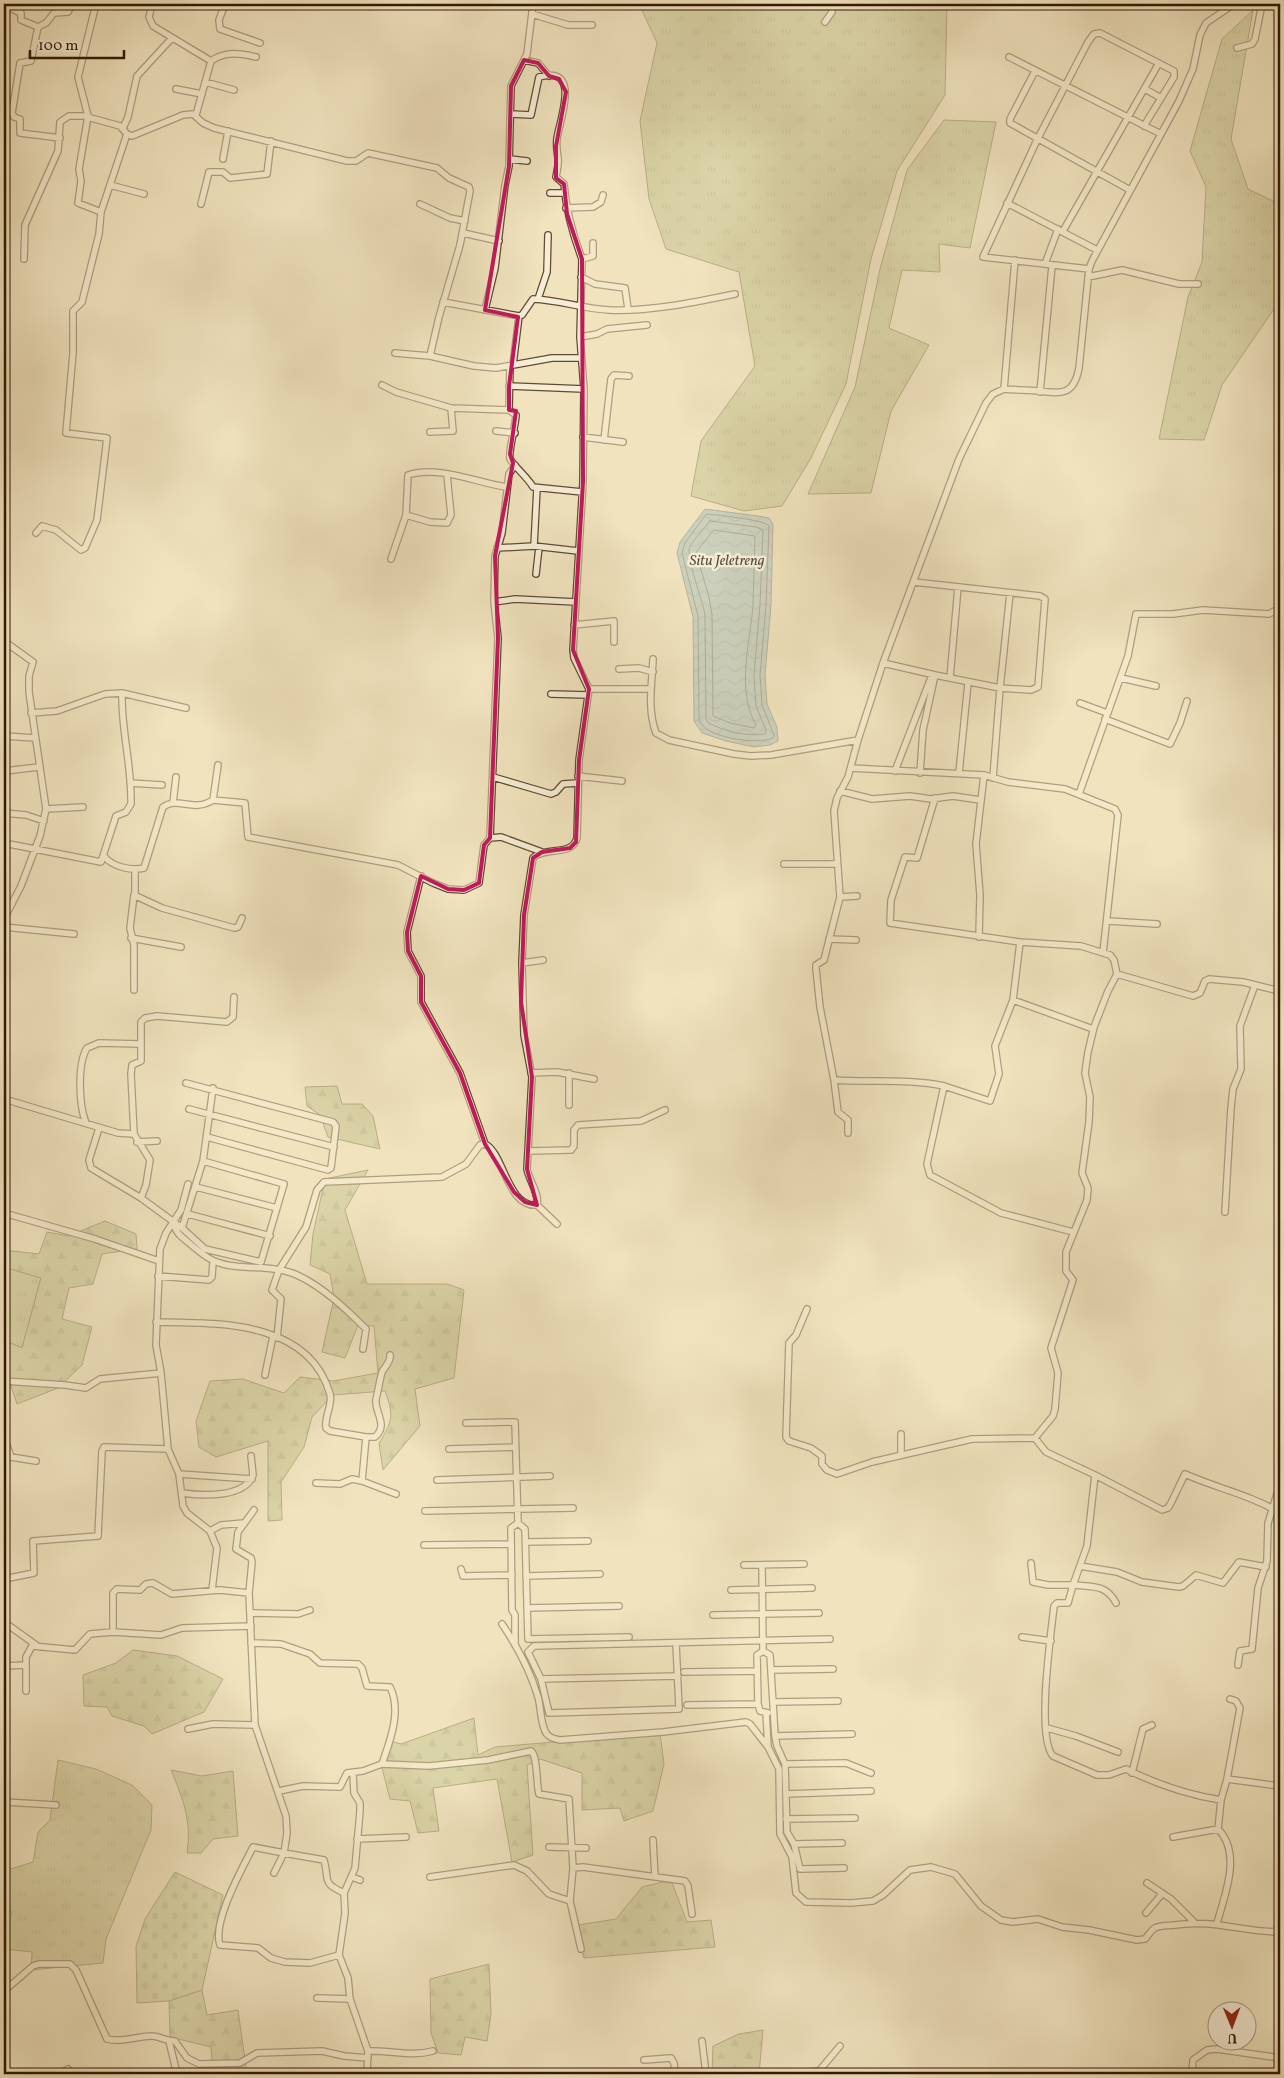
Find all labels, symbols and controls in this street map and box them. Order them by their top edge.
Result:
scale bar [30,28,124,60]
text: 100 m [38,36,78,57]
water label: Situ Jeletreng [690,551,765,572]
north arrow [1206,2000,1256,2050]
text: U [1227,2028,1237,2047]

